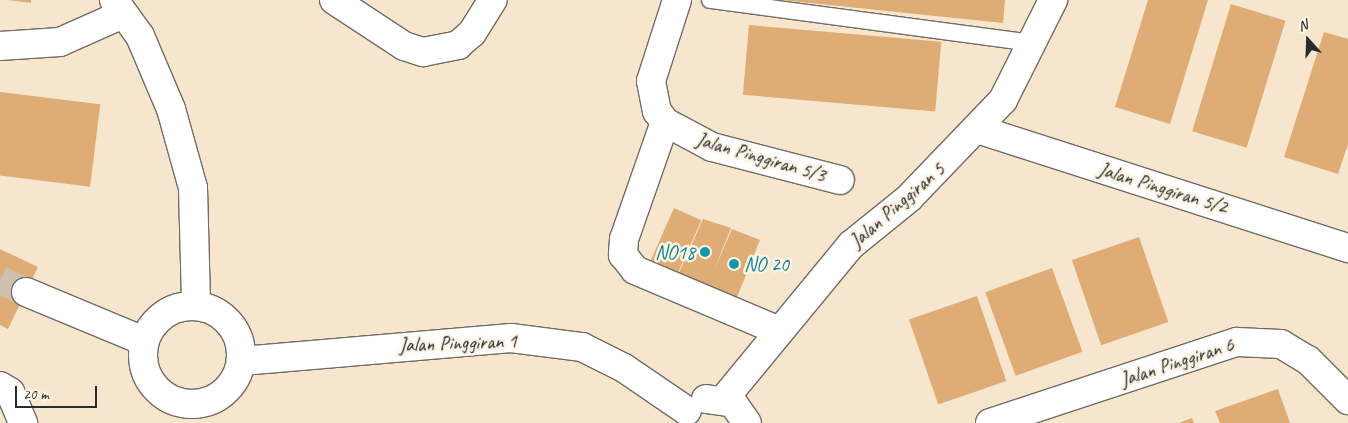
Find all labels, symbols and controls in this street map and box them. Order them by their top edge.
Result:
north arrow [1283,15,1333,65]
text: N [1296,16,1310,35]
street label: Jalan Pinggiran 5/3 [693,127,829,187]
street label: Jalan Pinggiran 5 [844,157,950,253]
street label: Jalan Pinggiran 5/2 [1095,157,1231,219]
place label: NO18 [655,240,695,264]
marker: NO18 [699,246,711,258]
place label: NO 20 [744,252,789,276]
marker: NO 20 [728,258,740,270]
street label: Jalan Pinggiran 1 [398,329,518,357]
street label: Jalan Pinggiran 6 [1117,332,1237,392]
scale bar [18,376,100,408]
text: 20 m [23,385,49,404]

